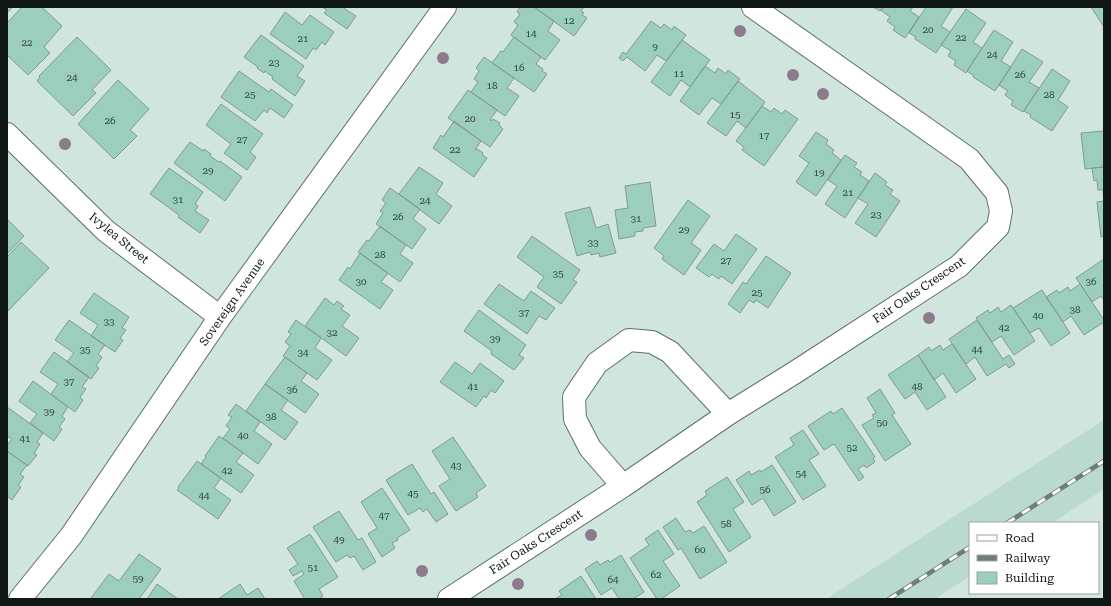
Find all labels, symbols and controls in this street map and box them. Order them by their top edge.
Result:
house number: 12 [563,15,575,26]
house number: 20 [922,24,934,35]
house number: 14 [525,28,537,39]
house number: 22 [955,32,967,43]
house number: 21 [297,33,309,44]
house number: 22 [21,37,33,48]
house number: 9 [652,41,658,52]
house number: 24 [986,49,998,60]
house number: 23 [268,57,280,68]
house number: 16 [513,62,525,73]
house number: 11 [673,68,685,79]
house number: 26 [1014,69,1026,80]
house number: 24 [66,72,78,83]
house number: 18 [486,80,498,91]
house number: 25 [244,89,256,100]
house number: 28 [1043,89,1055,100]
house number: 15 [729,109,741,120]
house number: 20 [464,113,476,124]
house number: 26 [104,115,116,126]
house number: 17 [758,130,770,141]
house number: 27 [236,134,248,145]
house number: 22 [449,144,461,155]
house number: 29 [202,165,214,176]
house number: 19 [813,167,825,178]
house number: 21 [842,187,854,198]
house number: 31 [172,194,184,205]
house number: 24 [419,195,431,206]
house number: 23 [870,209,882,220]
street label: Ivylea Street [86,210,152,267]
house number: 26 [392,211,404,222]
house number: 31 [630,213,642,224]
house number: 29 [678,224,690,235]
house number: 33 [587,237,599,248]
house number: 28 [374,249,386,260]
street label: Fair Oaks Crescent [870,254,968,326]
street label: Sovereign Avenue [196,255,268,349]
house number: 27 [720,255,732,266]
house number: 35 [552,268,564,279]
house number: 30 [355,276,367,287]
house number: 36 [1085,276,1097,287]
house number: 25 [751,287,763,298]
house number: 38 [1069,304,1081,315]
house number: 37 [518,307,530,318]
house number: 40 [1032,310,1044,321]
house number: 33 [103,316,115,327]
house number: 42 [998,322,1010,333]
house number: 32 [326,327,338,338]
house number: 39 [489,333,501,344]
house number: 35 [79,344,91,355]
house number: 44 [971,344,983,355]
house number: 34 [297,347,309,358]
house number: 37 [63,376,75,387]
house number: 41 [467,381,479,392]
house number: 48 [911,381,923,392]
house number: 36 [286,384,298,395]
house number: 39 [43,406,55,417]
house number: 38 [265,411,277,422]
house number: 50 [876,417,888,428]
house number: 40 [237,430,249,441]
house number: 41 [19,433,31,444]
house number: 52 [846,442,858,453]
house number: 43 [450,460,462,471]
house number: 42 [221,465,233,476]
house number: 54 [795,468,807,479]
house number: 56 [759,484,771,495]
house number: 45 [407,488,419,499]
house number: 44 [198,490,210,501]
street label: Fair Oaks Crescent [487,506,586,577]
house number: 47 [378,510,390,521]
house number: 58 [720,518,732,529]
legend [969,522,1099,594]
text: Road [1005,531,1035,545]
house number: 49 [333,534,345,545]
house number: 60 [694,544,706,555]
text: Railway [1005,551,1051,565]
house number: 51 [307,562,319,573]
house number: 62 [650,569,662,580]
text: Building [1005,571,1054,585]
house number: 59 [132,573,144,584]
house number: 64 [607,574,619,585]

